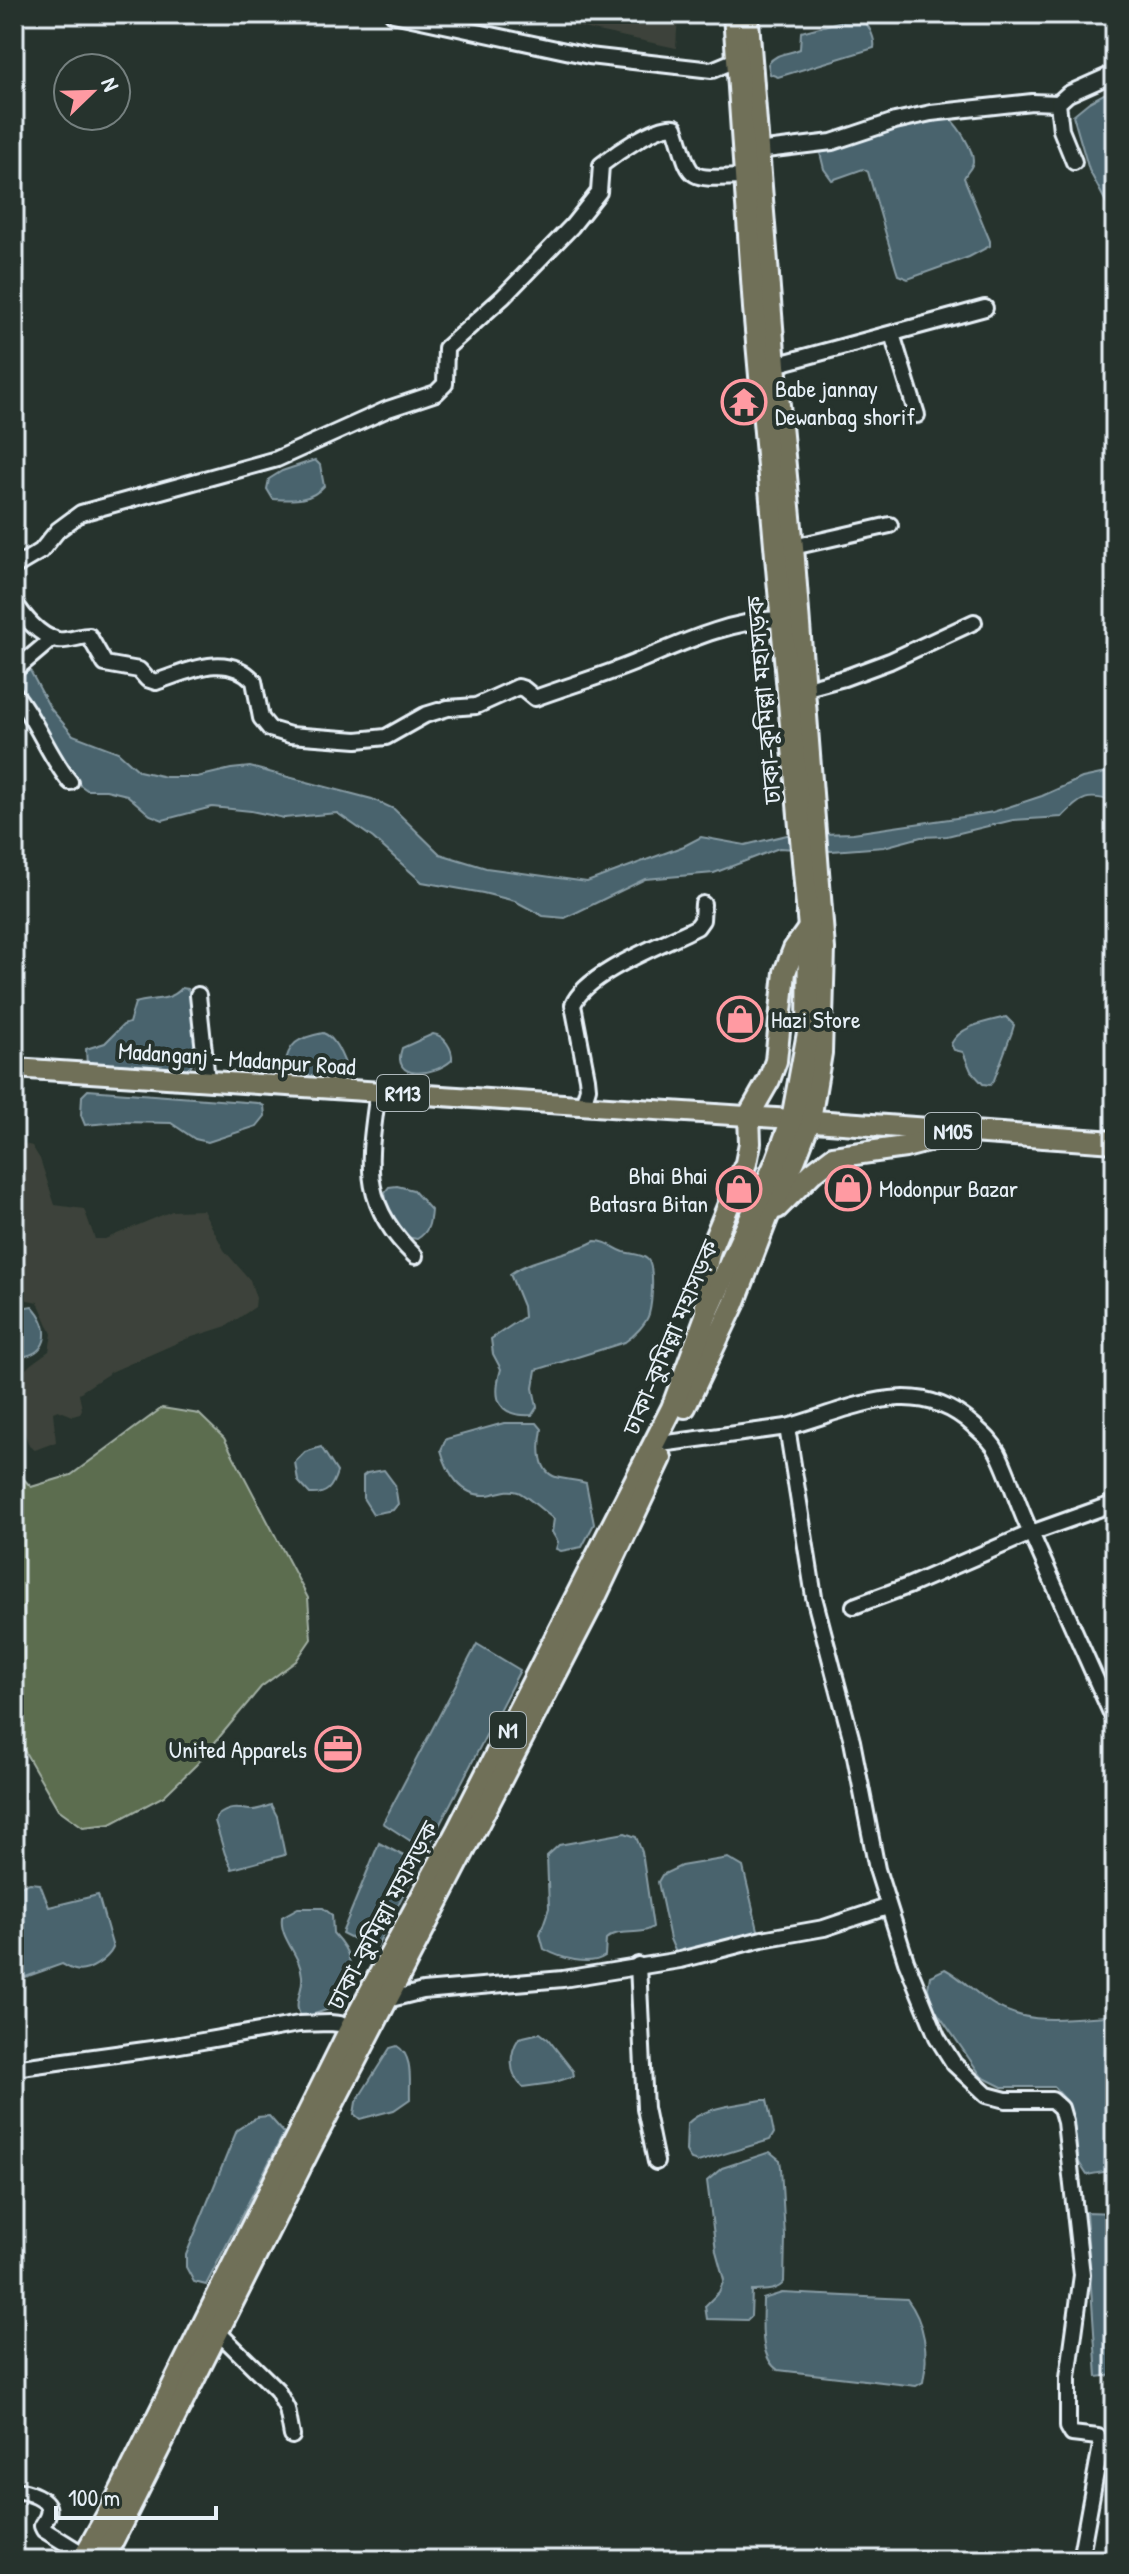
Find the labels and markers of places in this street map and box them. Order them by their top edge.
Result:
place label: Babe jannay Dewanbag shorif [775,372,915,432]
temple icon: Babe jannay Dewanbag shorif [720,378,768,426]
shop icon: Hazi Store [716,995,764,1043]
place label: Hazi Store [771,1003,861,1035]
place label: Bhai Bhai Batasra Bitan [589,1159,708,1219]
shop icon: Modonpur Bazar [824,1164,872,1212]
shop icon: Bhai Bhai Batasra Bitan [715,1165,763,1213]
place label: Modonpur Bazar [879,1172,1018,1204]
office icon: United Apparels [314,1725,362,1773]
place label: United Apparels [169,1733,307,1765]

